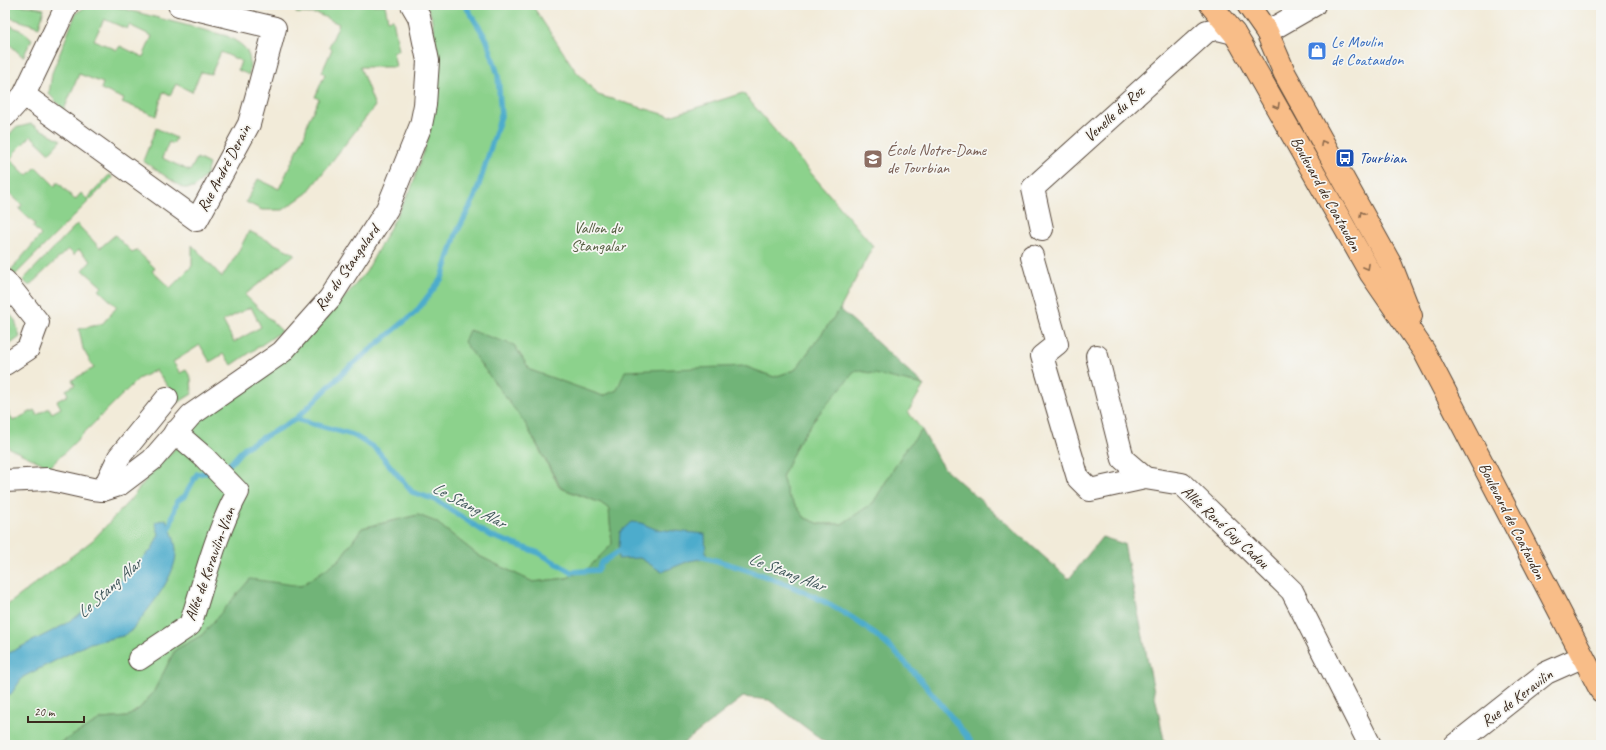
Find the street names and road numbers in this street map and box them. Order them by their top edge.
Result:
street label: Venelle du Roz [1080,80,1150,146]
street label: Rue André Derain [193,120,256,215]
street label: Boulevard de Coataudon [1286,133,1366,256]
street label: Rue du Stangalard [310,219,385,315]
street label: Boulevard de Coataudon [1474,459,1550,583]
street label: Allée René Guy Cadou [1177,481,1274,573]
street label: Allée de Keravilin-Vian [180,504,240,624]
street label: Rue de Keravilin [1477,664,1557,731]

